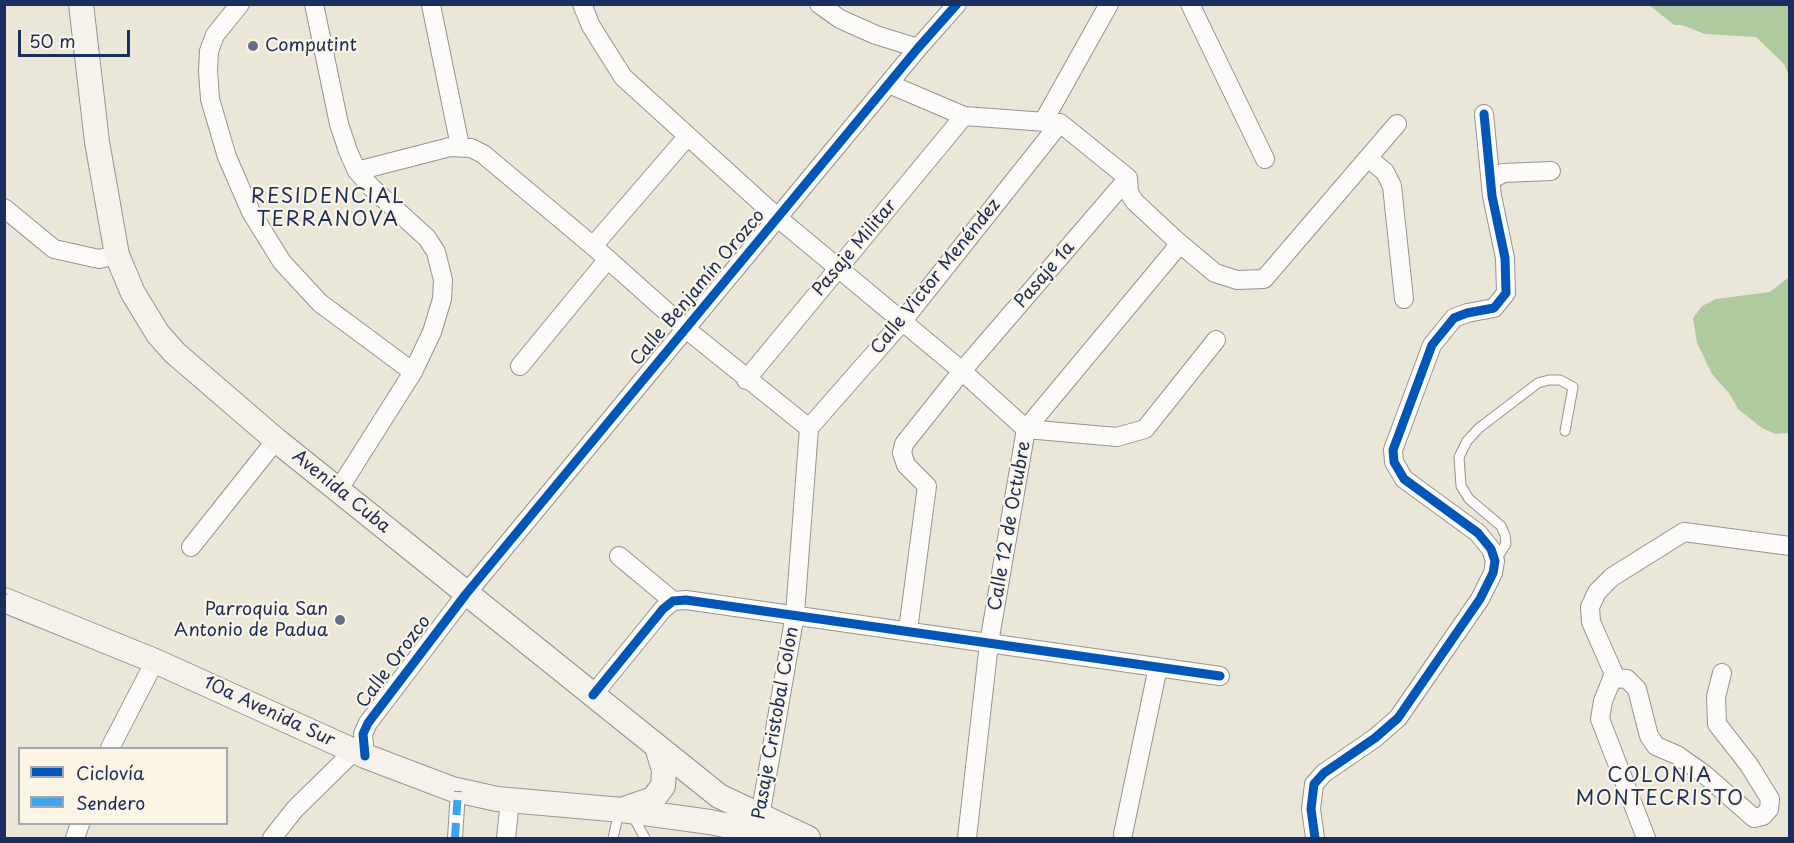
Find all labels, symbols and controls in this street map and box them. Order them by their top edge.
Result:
scale bar [21,18,134,56]
text: 50 m [29,27,76,54]
place label: Computint [265,35,357,57]
marker: Computint [246,39,260,53]
district label: RESIDENCIAL TERRANOVA [252,185,404,232]
street label: Pasaje Militar [808,195,902,301]
street label: Calle Victor Menéndez [867,195,1005,359]
street label: Calle Benjamín Orozco [626,205,770,371]
street label: Pasaje 1a [1010,237,1080,313]
street label: Calle 12 de Octubre [984,439,1036,613]
street label: Avenida Cuba [288,446,394,538]
place label: Parroquia San Antonio de Padua [174,599,328,642]
street label: Calle Orozco [352,611,436,713]
marker: Parroquia San Antonio de Padua [333,613,347,627]
street label: Pasaje Cristobal Colon [748,625,804,821]
street label: 10a Avenida Sur [200,672,338,752]
legend [18,747,228,825]
text: Ciclovía [76,759,144,786]
district label: COLONIA MONTECRISTO [1576,764,1744,811]
text: Sendero [76,789,145,816]

